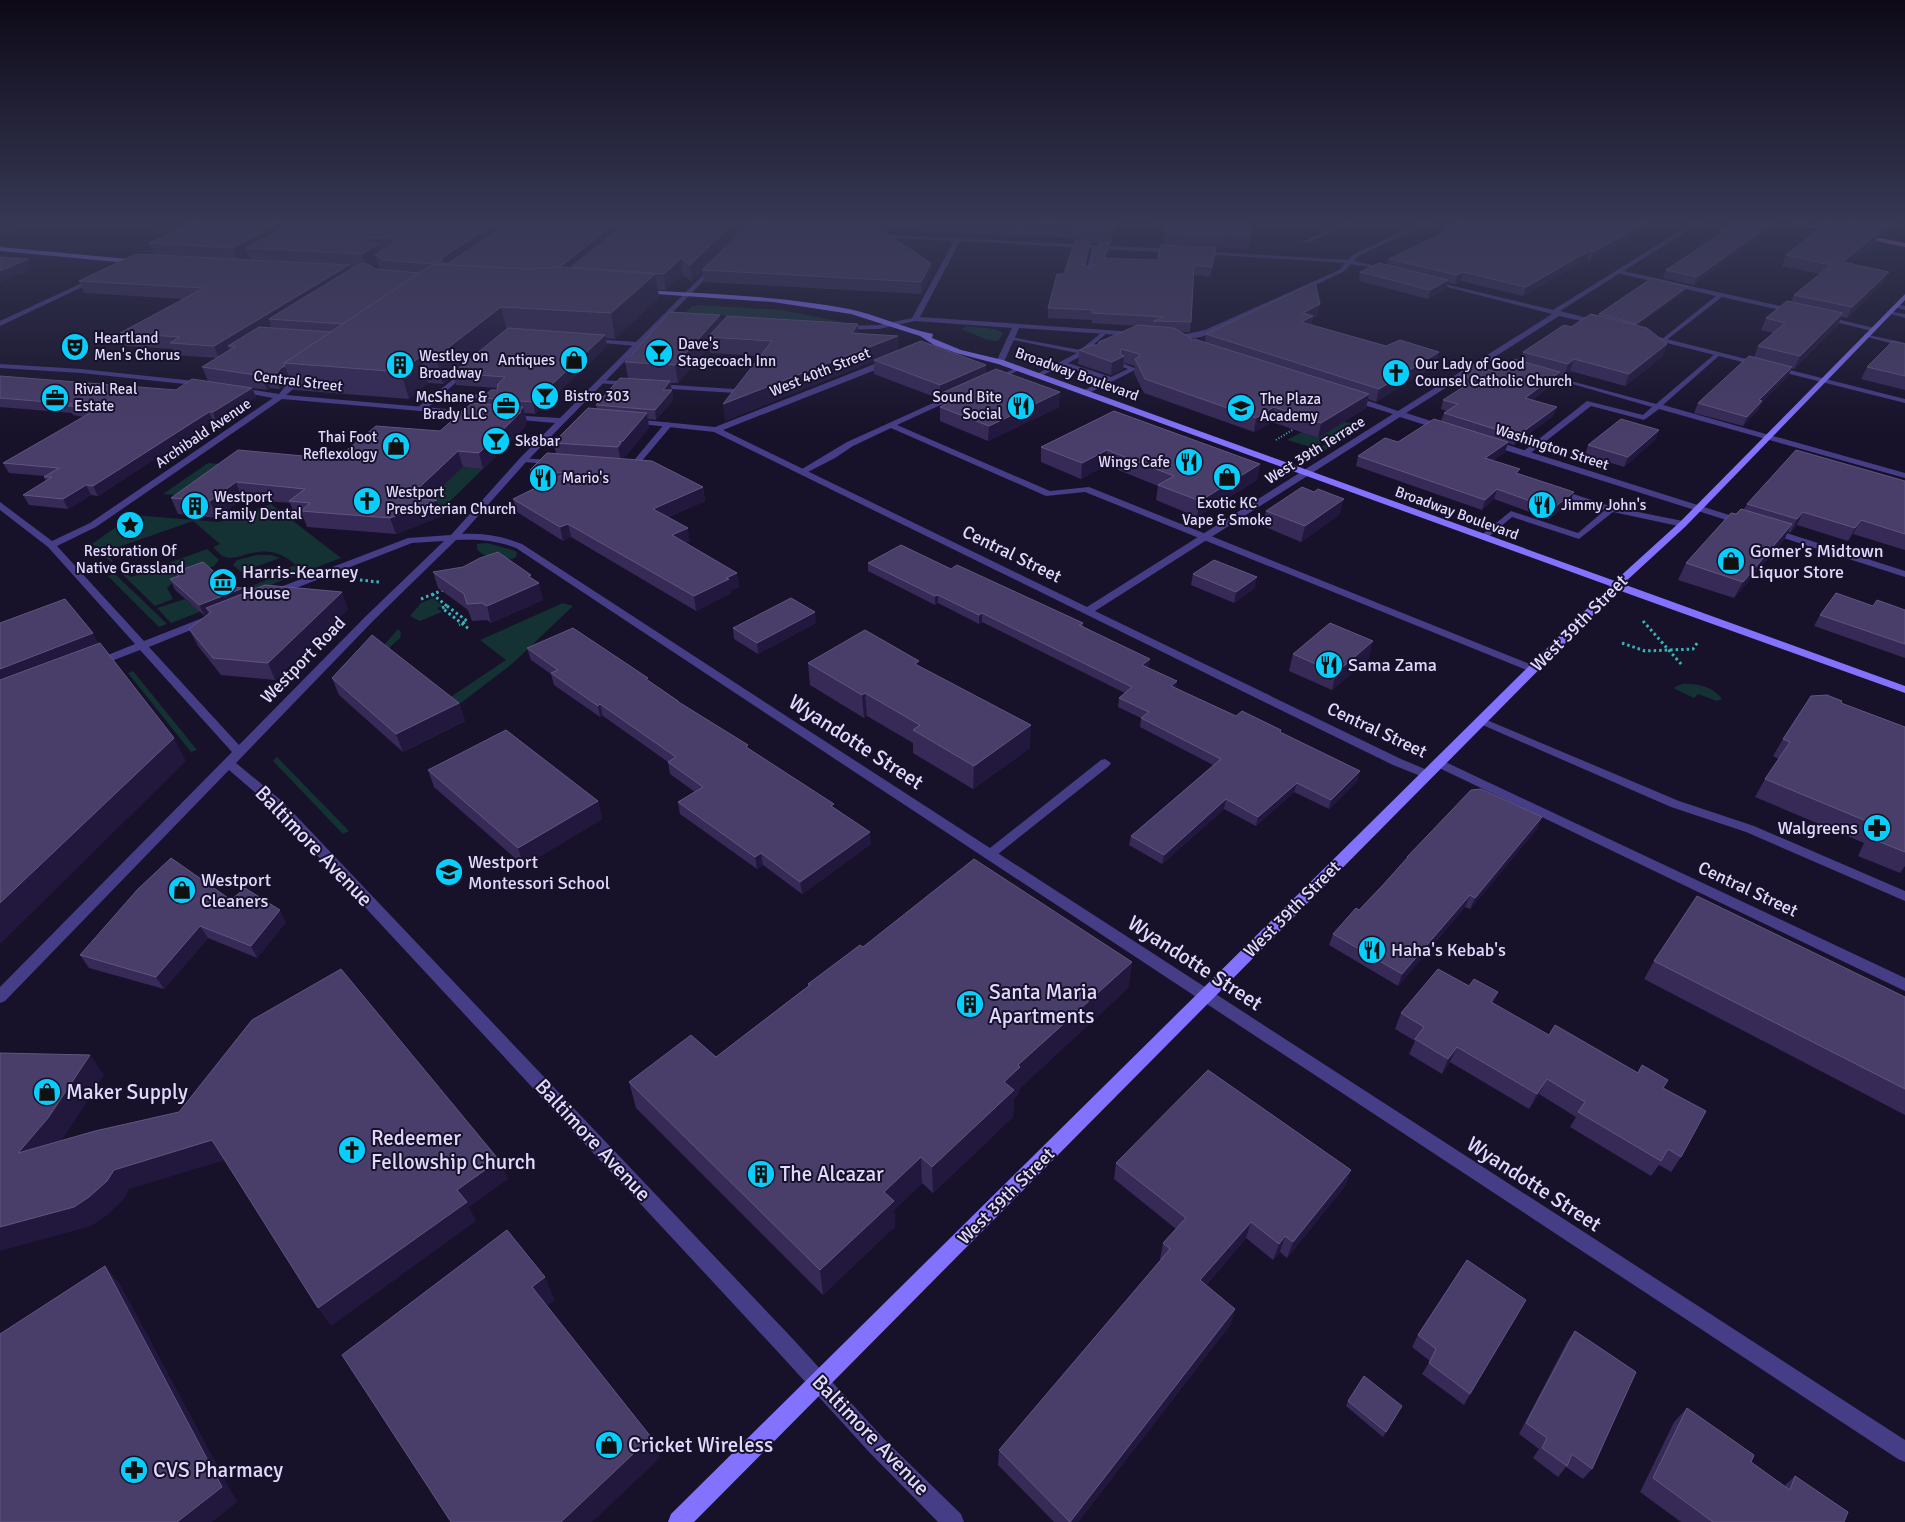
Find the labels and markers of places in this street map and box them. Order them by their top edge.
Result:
place label: Heartland Men's Chorus [94,329,180,364]
theatre icon: Heartland Men's Chorus [60,332,90,362]
place label: Dave's Stagecoach Inn [678,335,776,370]
bar icon: Dave's Stagecoach Inn [644,338,674,368]
shop icon: Antiques [559,345,589,375]
place label: Westley on Broadway [419,347,488,382]
building icon: Westley on Broadway [385,350,415,380]
place label: Antiques [498,351,555,369]
place label: Our Lady of Good Counsel Catholic Church [1415,355,1572,390]
church icon: Our Lady of Good Counsel Catholic Church [1381,358,1411,388]
place label: Rival Real Estate [74,380,137,415]
bar icon: Bistro 303 [530,381,560,411]
office icon: Rival Real Estate [40,383,70,413]
place label: Bistro 303 [564,387,630,405]
place label: McShane & Brady LLC [415,388,488,423]
place label: Sound Bite Social [933,388,1002,423]
place label: The Plaza Academy [1260,390,1321,425]
office icon: McShane & Brady LLC [491,391,521,421]
restaurant icon: Sound Bite Social [1006,391,1036,421]
school or university icon: The Plaza Academy [1226,393,1256,423]
bar icon: Sk8bar [481,426,511,456]
place label: Thai Foot Reflexology [303,428,377,463]
shop icon: Thai Foot Reflexology [381,431,411,461]
place label: Sk8bar [515,432,560,450]
restaurant icon: Wings Cafe [1174,447,1204,477]
place label: Wings Cafe [1098,453,1170,471]
shop icon: Exotic KC Vape & Smoke [1212,462,1242,492]
restaurant icon: Mario's [528,463,558,493]
place label: Mario's [562,469,609,487]
place label: Westport Presbyterian Church [386,483,516,518]
church icon: Westport Presbyterian Church [352,486,382,516]
place label: Westport Family Dental [214,488,302,523]
restaurant icon: Jimmy John's [1527,490,1557,520]
building icon: Westport Family Dental [180,491,210,521]
place label: Exotic KC Vape & Smoke [1182,494,1272,529]
place label: Jimmy John's [1561,496,1647,514]
place icon: Restoration Of Native Grassland [115,510,145,540]
place label: Gomer's Midtown Liquor Store [1750,540,1884,583]
place label: Restoration Of Native Grassland [76,542,184,577]
shop icon: Gomer's Midtown Liquor Store [1716,546,1746,576]
place label: Harris-Kearney House [242,561,359,604]
museum icon: Harris-Kearney House [208,567,238,597]
restaurant icon: Sama Zama [1314,650,1344,680]
place label: Sama Zama [1348,654,1437,676]
pharmacy icon: Walgreens [1862,813,1892,843]
place label: Walgreens [1778,817,1858,839]
place label: Westport Montessori School [468,851,610,894]
school or university icon: Westport Montessori School [434,857,464,887]
place label: Westport Cleaners [201,869,271,912]
shop icon: Westport Cleaners [167,875,197,905]
restaurant icon: Haha's Kebab's [1357,935,1387,965]
place label: Haha's Kebab's [1391,939,1506,961]
place label: Santa Maria Apartments [989,979,1097,1029]
building icon: Santa Maria Apartments [955,989,985,1019]
shop icon: Maker Supply [32,1077,62,1107]
place label: Maker Supply [66,1079,188,1105]
place label: Redeemer Fellowship Church [371,1125,536,1175]
church icon: Redeemer Fellowship Church [337,1135,367,1165]
building icon: The Alcazar [746,1159,776,1189]
place label: The Alcazar [780,1161,884,1187]
shop icon: Cricket Wireless [594,1430,624,1460]
place label: Cricket Wireless [628,1432,773,1458]
pharmacy icon: CVS Pharmacy [119,1455,149,1485]
place label: CVS Pharmacy [153,1457,283,1483]

